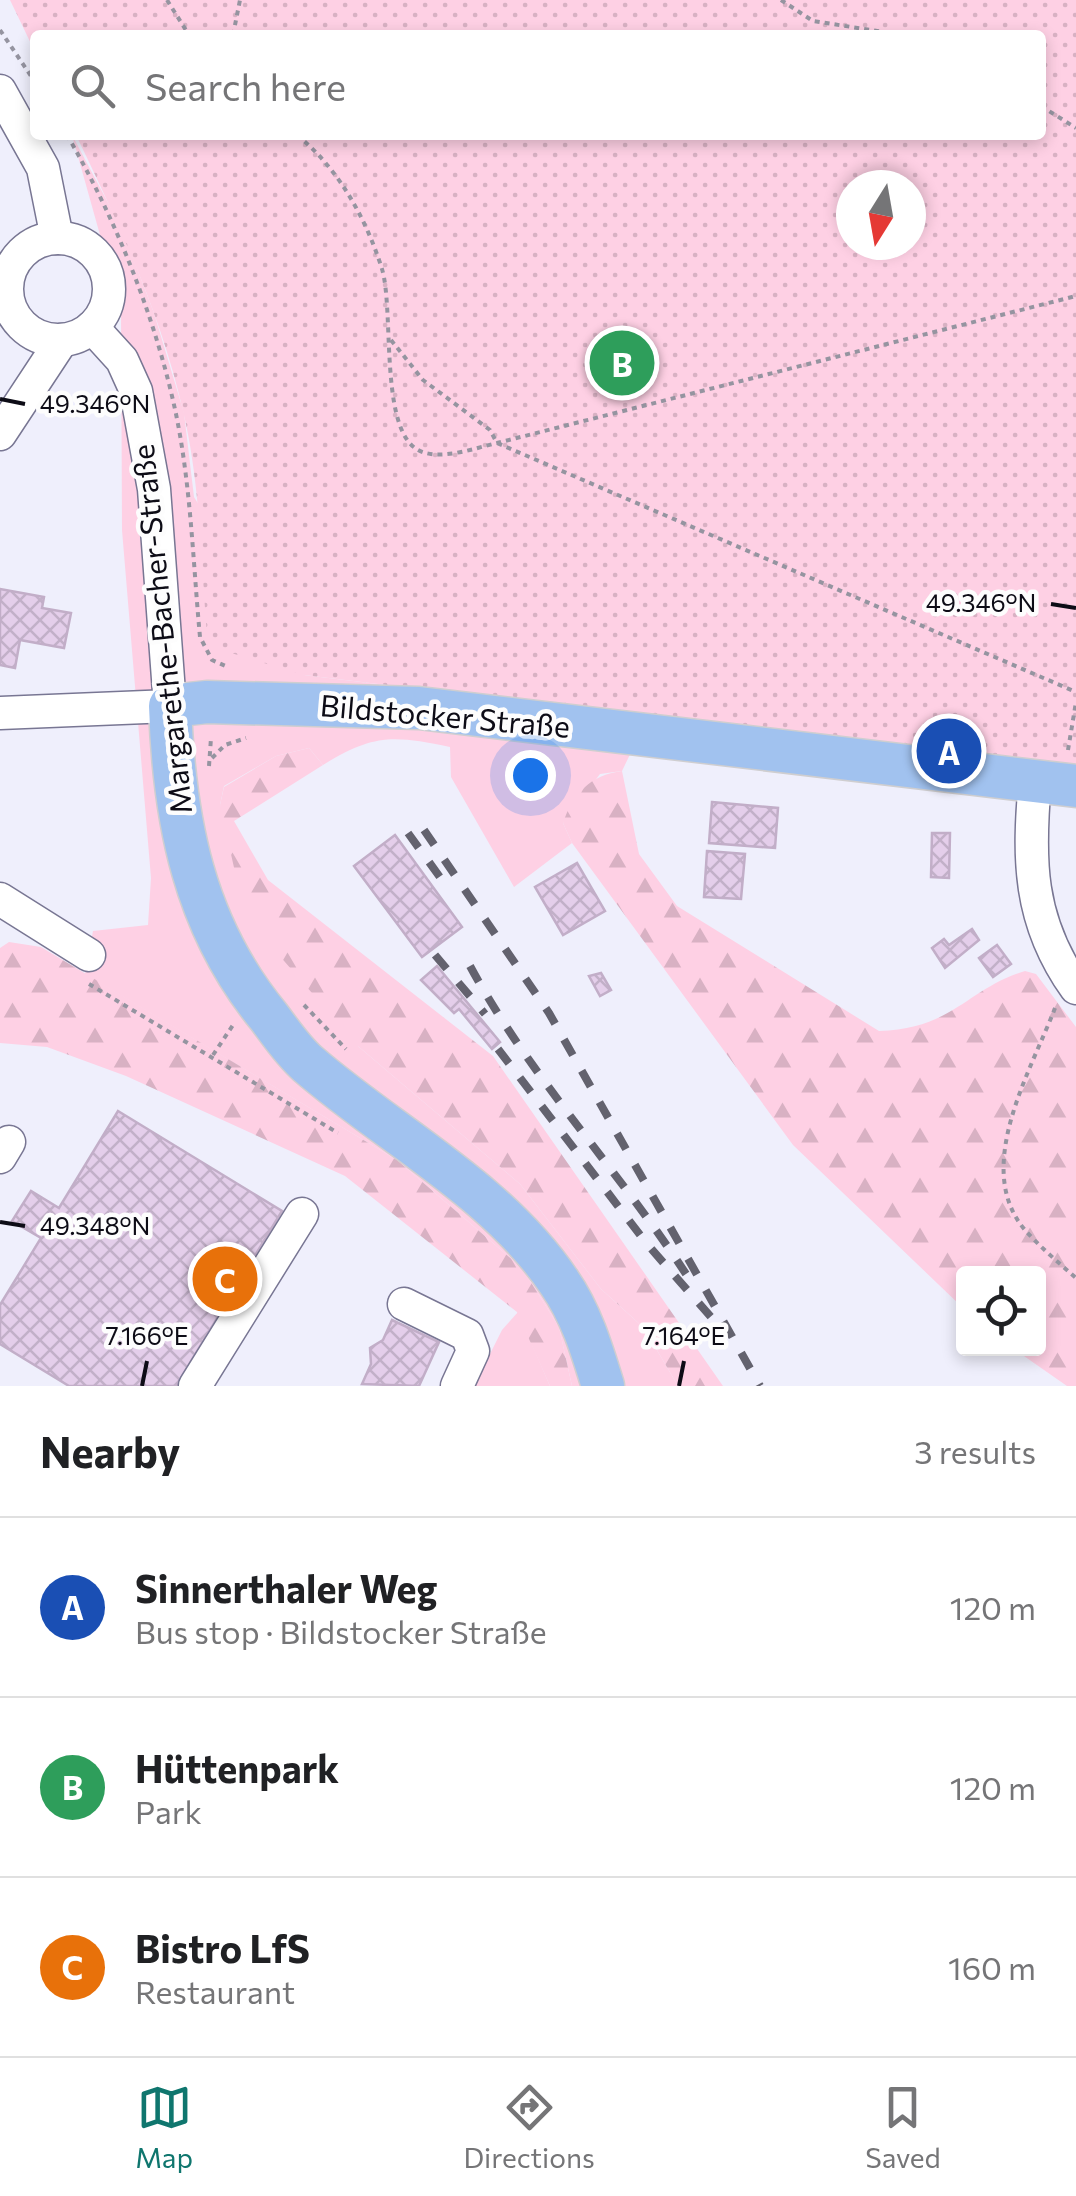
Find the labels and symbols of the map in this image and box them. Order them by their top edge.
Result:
north arrow [836,170,926,260]
pin: B [590,326,654,400]
text: 49.346°N [40,388,150,418]
street label: Margarethe-Bacher-Straße [123,443,198,816]
text: 49.346°N [926,587,1036,617]
street label: Bildstocker Straße [319,685,572,744]
pin: A [916,714,982,788]
your location [505,750,556,801]
text: 49.348°N [40,1210,150,1240]
pin: C [192,1242,258,1316]
text: 7.166°E [105,1320,189,1350]
text: 7.164°E [643,1320,725,1350]

